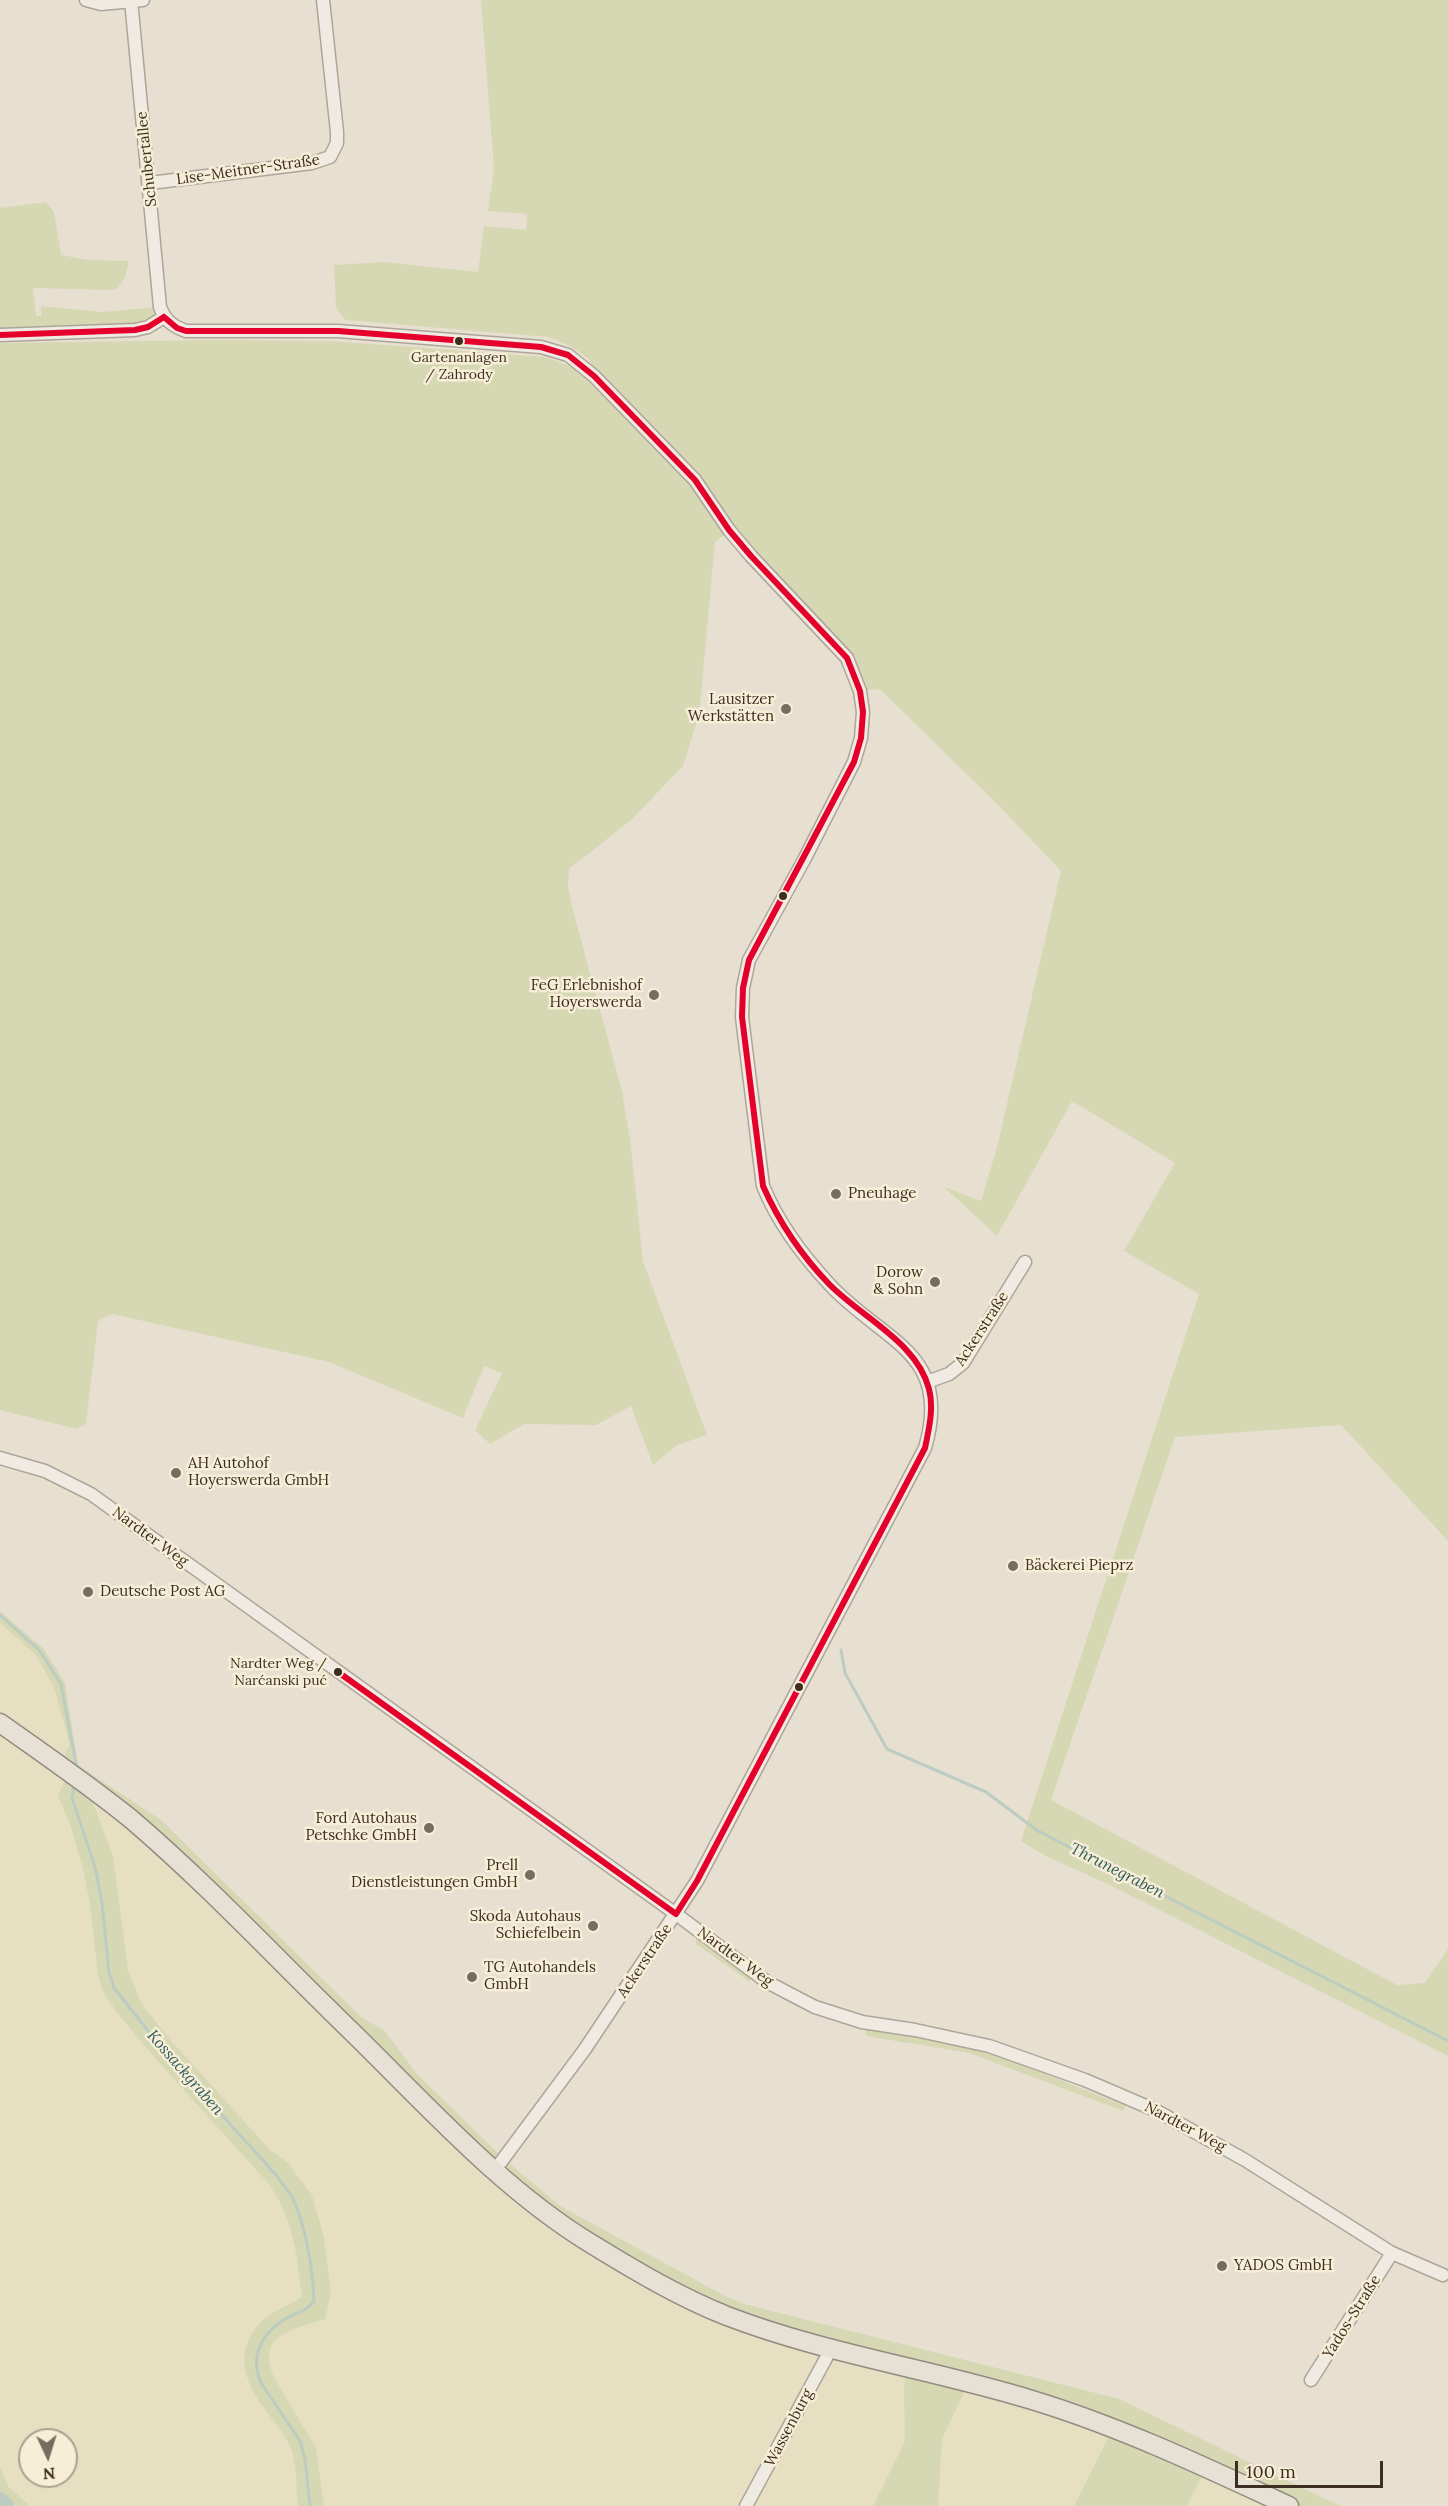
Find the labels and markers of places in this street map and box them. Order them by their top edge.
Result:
marker: Gartenanlagen / Zahrody [453,335,465,347]
place label: Gartenanlagen / Zahrody [411,350,507,382]
place label: Lausitzer Werkstätten [688,691,774,726]
marker: Lausitzer Werkstätten [779,702,793,716]
unlabelled marker [777,890,789,902]
place label: FeG Erlebnishof Hoyerswerda [531,977,642,1012]
marker: FeG Erlebnishof Hoyerswerda [647,988,661,1002]
place label: Pneuhage [848,1185,916,1203]
marker: Pneuhage [829,1187,843,1201]
place label: Dorow & Sohn [873,1264,923,1299]
marker: Dorow & Sohn [928,1275,942,1289]
place label: AH Autohof Hoyerswerda GmbH [188,1455,329,1490]
marker: AH Autohof Hoyerswerda GmbH [169,1466,183,1480]
place label: Bäckerei Pieprz [1025,1557,1133,1575]
marker: Bäckerei Pieprz [1006,1559,1020,1573]
place label: Deutsche Post AG [100,1583,225,1601]
marker: Deutsche Post AG [81,1585,95,1599]
place label: Nardter Weg / Narćanski puć [230,1656,327,1688]
marker: Nardter Weg / Narćanski puć [332,1666,344,1678]
unlabelled marker [793,1681,805,1693]
place label: Ford Autohaus Petschke GmbH [305,1810,417,1845]
marker: Ford Autohaus Petschke GmbH [422,1821,436,1835]
place label: Prell Dienstleistungen GmbH [351,1857,518,1892]
marker: Prell Dienstleistungen GmbH [523,1868,537,1882]
place label: Skoda Autohaus Schiefelbein [470,1908,581,1943]
marker: Skoda Autohaus Schiefelbein [586,1919,600,1933]
place label: TG Autohandels GmbH [484,1959,596,1994]
marker: TG Autohandels GmbH [465,1970,479,1984]
place label: YADOS GmbH [1234,2257,1333,2275]
marker: YADOS GmbH [1215,2259,1229,2273]

